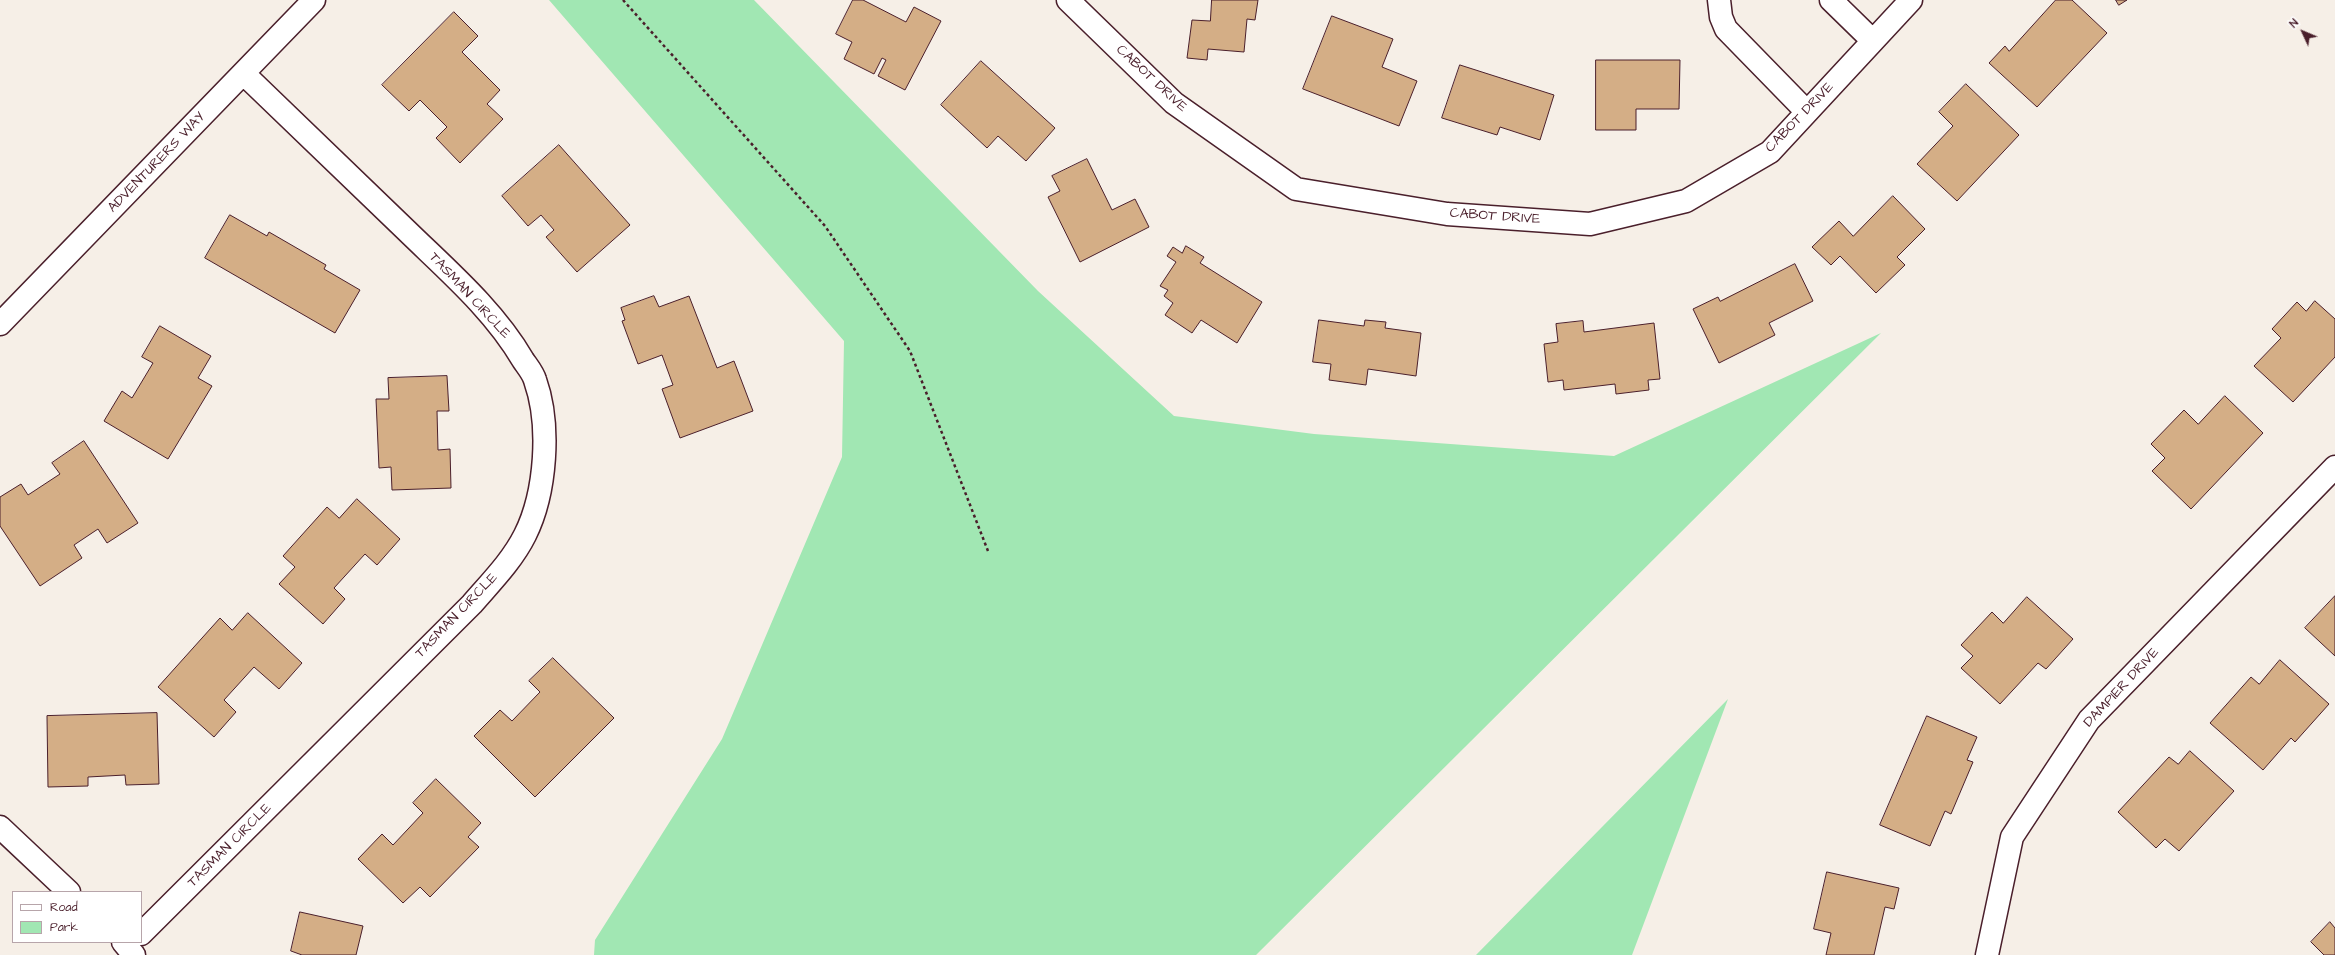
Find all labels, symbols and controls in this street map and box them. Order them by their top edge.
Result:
north arrow [2283,12,2323,52]
text: N [2286,16,2302,31]
street label: CABOT DRIVE [1112,42,1190,116]
street label: CABOT DRIVE [1762,80,1838,156]
street label: ADVENTURERS WAY [105,109,209,217]
street label: CABOT DRIVE [1449,205,1541,229]
street label: TASMAN CIRCLE [425,249,513,343]
street label: TASMAN CIRCLE [412,570,502,662]
street label: DAMPIER DRIVE [2081,645,2163,731]
street label: TASMAN CIRCLE [185,801,275,891]
legend [12,891,142,943]
text: Road [50,899,78,916]
text: Park [50,919,78,936]

